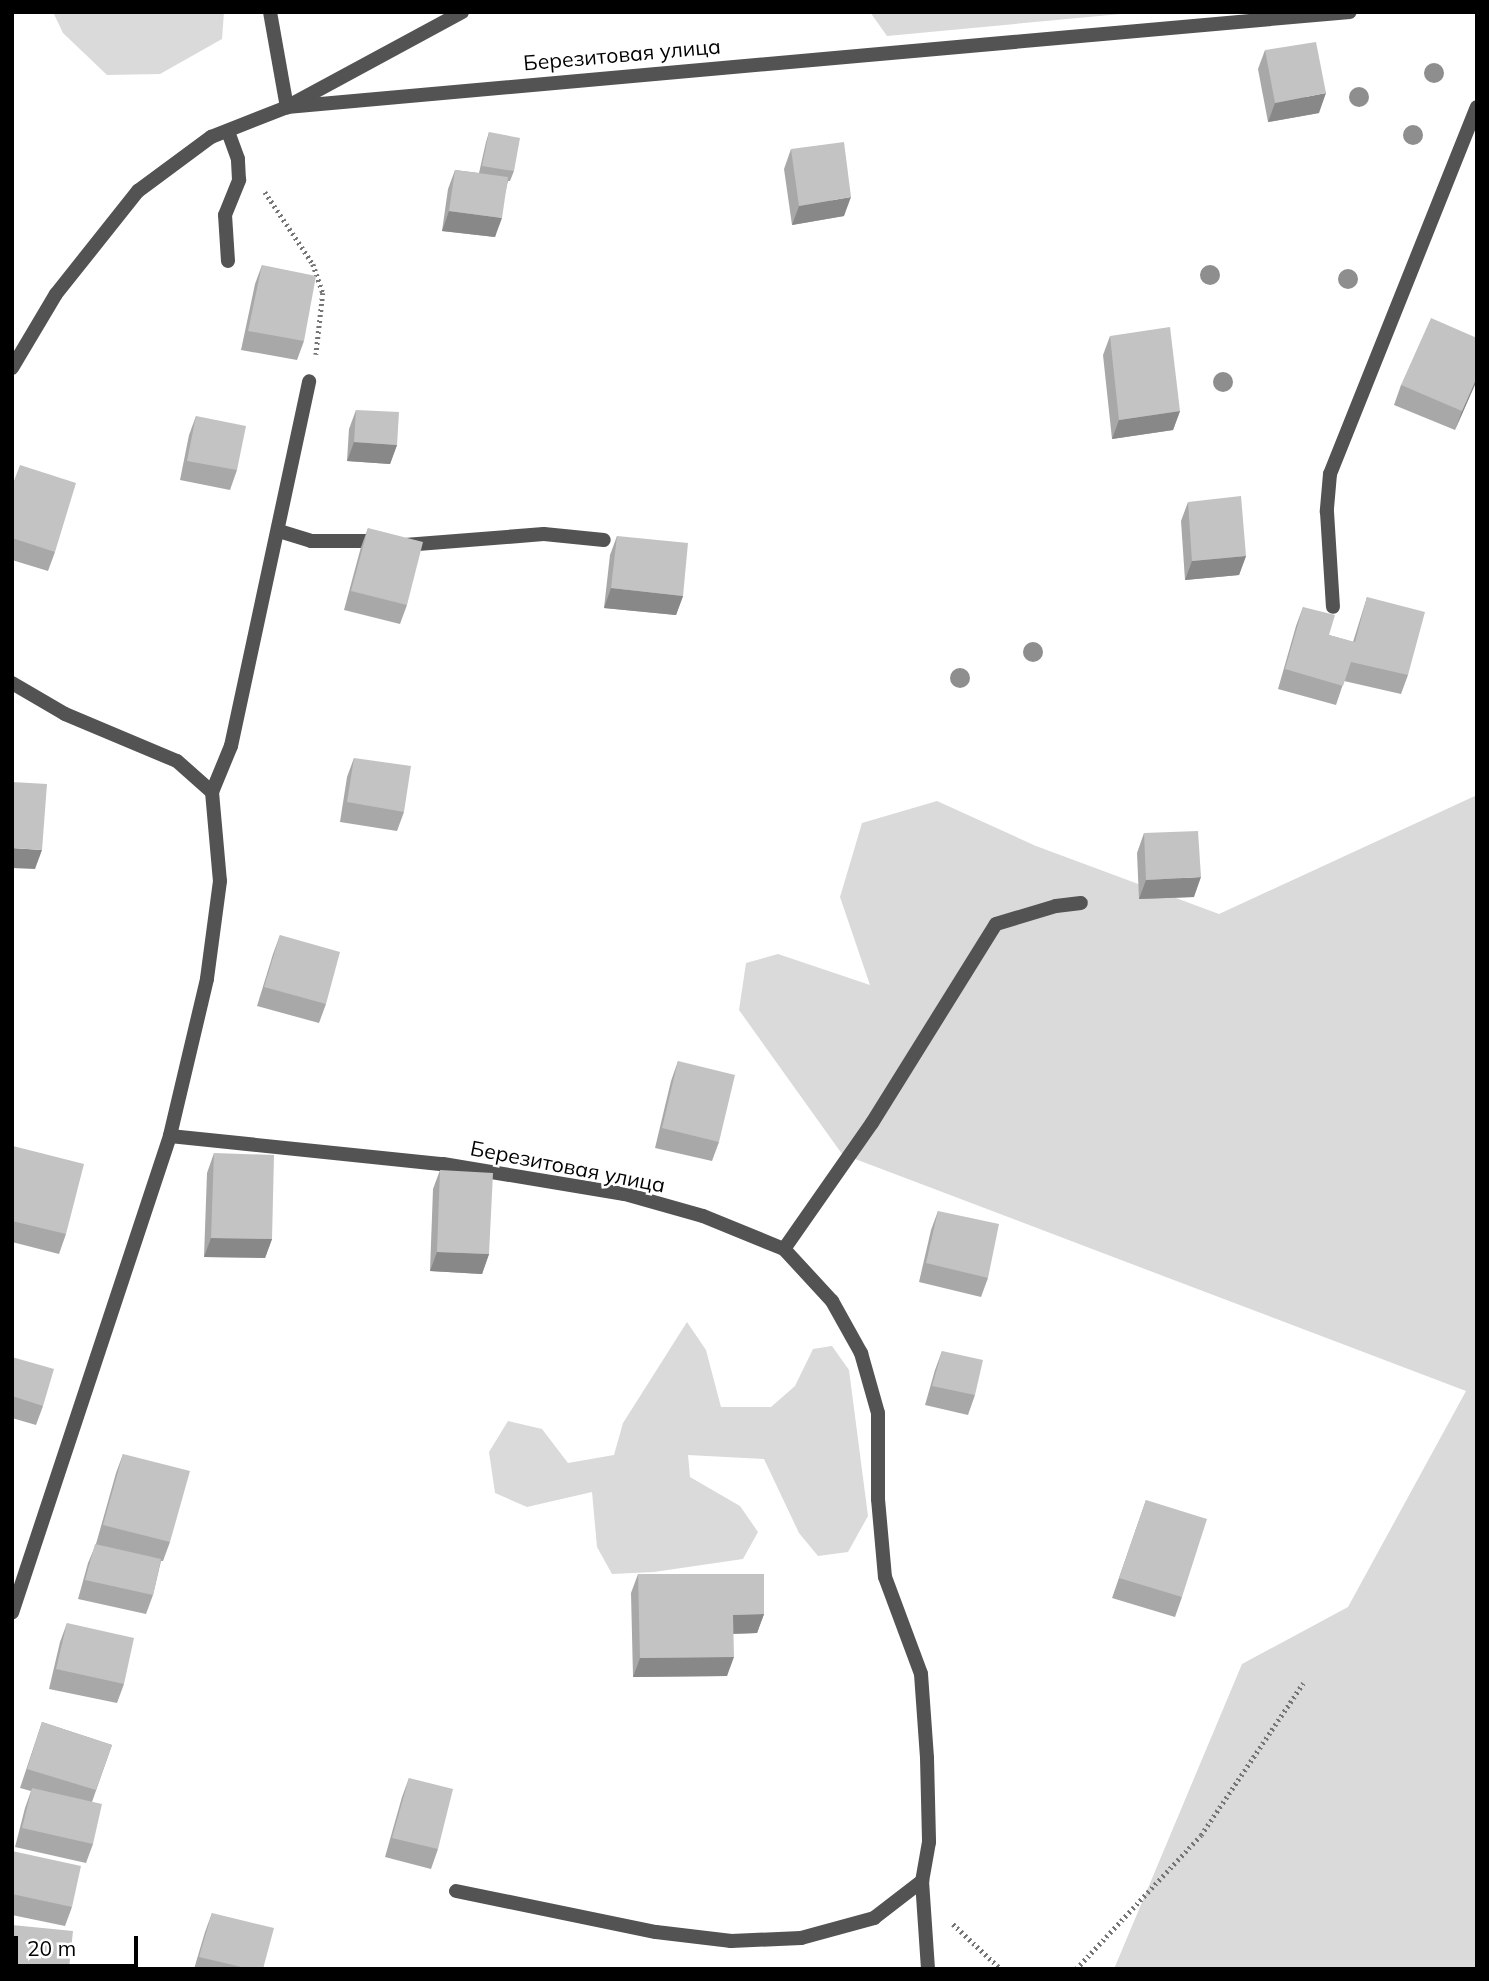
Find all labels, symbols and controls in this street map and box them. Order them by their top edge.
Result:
street label: Березитовая улица [522,33,722,75]
street label: Березитовая улица [468,1135,668,1197]
scale bar [18,1922,142,1966]
text: 20 m [27,1935,76,1961]

